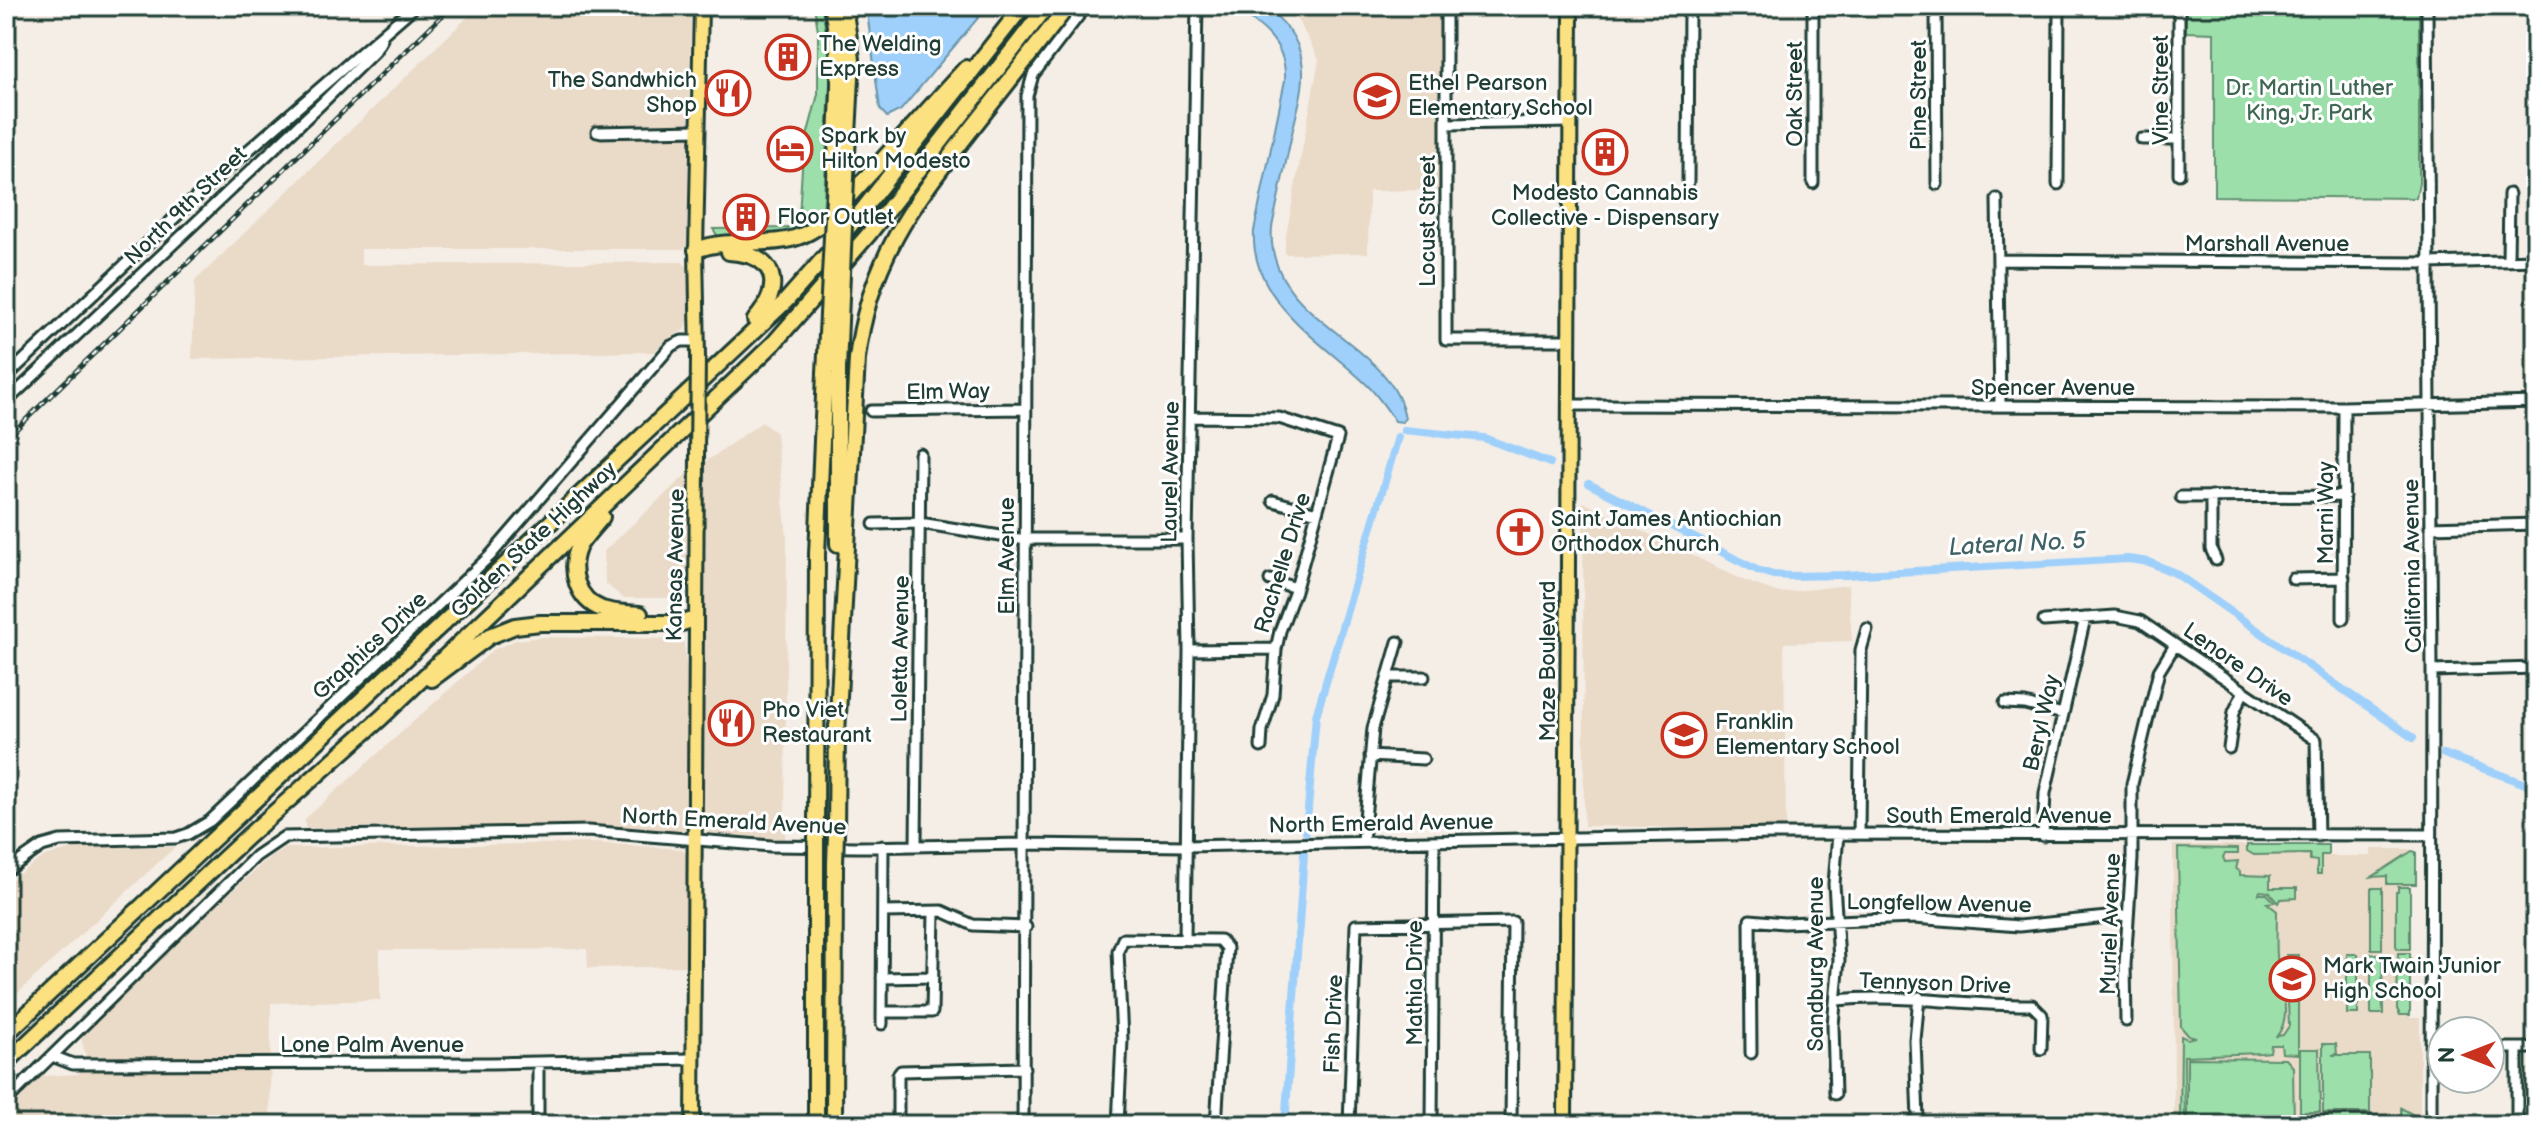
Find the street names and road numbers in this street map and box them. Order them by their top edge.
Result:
street label: Vine Street [2148,35,2175,145]
street label: Pine Street [1906,40,1933,150]
street label: Oak Street [1782,41,1809,147]
street label: North 9th Street [119,141,253,271]
street label: Locust Street [1415,155,1442,287]
street label: Marshall Avenue [2185,231,2349,258]
street label: Spencer Avenue [1971,375,2135,402]
street label: Elm Way [906,378,990,406]
street label: Laurel Avenue [1156,401,1186,543]
street label: Golden State Highway [445,456,623,624]
street label: Marni Way [2313,461,2340,565]
street label: California Avenue [2398,479,2428,653]
street label: Kansas Avenue [661,488,691,642]
street label: Rachelle Drive [1249,490,1317,636]
street label: Elm Avenue [994,497,1021,615]
street label: Loletta Avenue [886,575,916,723]
street label: Maze Boulevard [1535,581,1562,741]
street label: Graphics Drive [307,586,433,706]
street label: Lenore Drive [2178,617,2298,713]
street label: Beryl Way [2018,672,2066,774]
street label: North Emerald Avenue [621,803,847,841]
street label: South Emerald Avenue [1886,803,2112,830]
street label: North Emerald Avenue [1268,809,1494,839]
street label: Muriel Avenue [2095,853,2127,995]
street label: Sandburg Avenue [1803,876,1830,1052]
street label: Longfellow Avenue [1846,889,2032,919]
street label: Mathia Drive [1402,920,1429,1046]
street label: Tennyson Drive [1859,968,2011,1000]
street label: Fish Drive [1319,974,1349,1074]
street label: Lone Palm Avenue [280,1032,464,1059]

